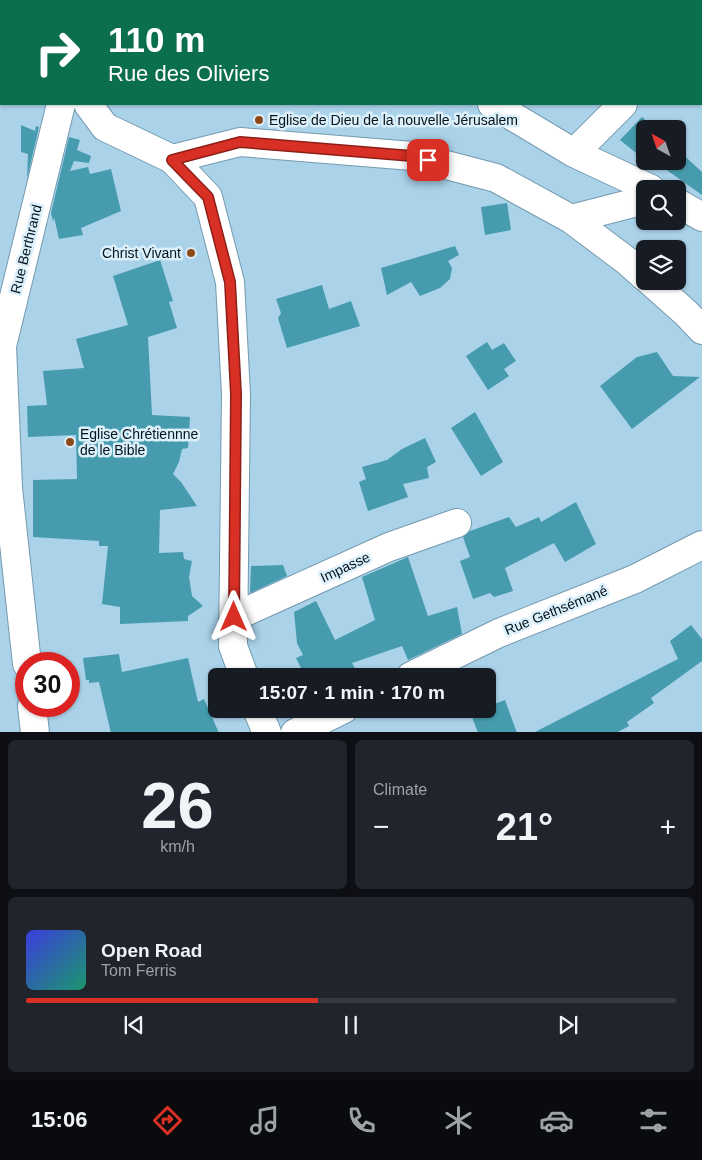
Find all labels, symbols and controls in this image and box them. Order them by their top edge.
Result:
icon: right [25,20,90,85]
text: 110 m [108,20,205,59]
text: Rue des Oliviers [108,61,269,86]
place label: Eglise de Dieu de la nouvelle Jérusalem [269,112,518,128]
marker: Eglise de Dieu de la nouvelle Jérusalem [253,114,265,126]
north arrow [636,120,686,170]
map controls [636,120,686,290]
pin [407,139,449,181]
icon: arrive [414,146,442,174]
button: search [636,180,686,230]
street label: Rue Berthrand [7,203,45,295]
button: layers [636,240,686,290]
place label: Christ Vivant [102,245,181,261]
marker: Christ Vivant [185,247,197,259]
place label: Eglise Chrétiennne de le Bible [80,426,199,458]
marker: Eglise Chrétiennne de le Bible [64,436,76,448]
street label: Impasse [318,548,373,585]
street label: Rue Gethsémané [502,582,610,638]
position arrow [207,590,259,642]
speed limit sign: 30 [15,652,80,717]
text: 15:07 · 1 min · 170 m [259,682,445,703]
text: 26 [141,769,214,842]
text: Climate [373,781,427,798]
text: 21° [496,806,553,848]
text: − [373,811,389,842]
text: + [660,811,676,842]
text: km/h [160,838,195,855]
text: Open Road [101,940,202,961]
text: Tom Ferris [101,962,177,979]
icon: previous [120,1011,148,1039]
icon: pause [337,1011,365,1039]
icon: next [554,1011,582,1039]
icon: directions [150,1103,185,1138]
icon: music [247,1103,282,1138]
icon: phone [344,1103,379,1138]
icon: climate [441,1103,476,1138]
icon: car [539,1103,574,1138]
icon: filters [636,1103,671,1138]
text: 15:06 [31,1107,87,1132]

